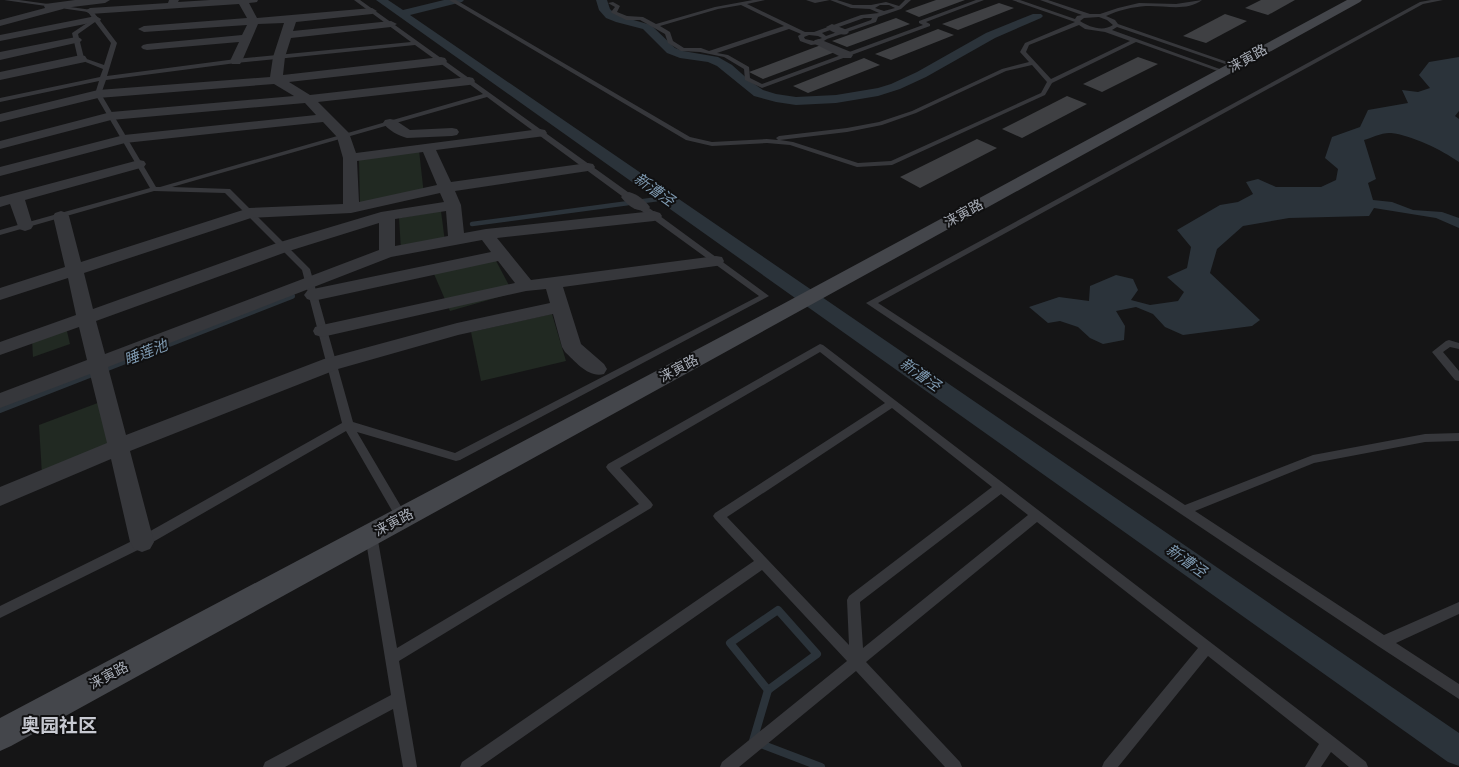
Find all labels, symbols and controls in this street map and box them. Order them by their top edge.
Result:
street label: 涞寅路 [1225,40,1271,78]
water label: 新漕泾 [630,168,680,213]
street label: 涞寅路 [941,195,987,233]
water label: 睡莲池 [121,334,173,371]
street label: 涞寅路 [656,350,702,388]
water label: 新漕泾 [896,353,946,398]
street label: 涞寅路 [371,504,417,542]
water label: 新漕泾 [1162,539,1212,584]
street label: 涞寅路 [86,657,132,695]
district label: 奥园社区 [21,713,97,740]

